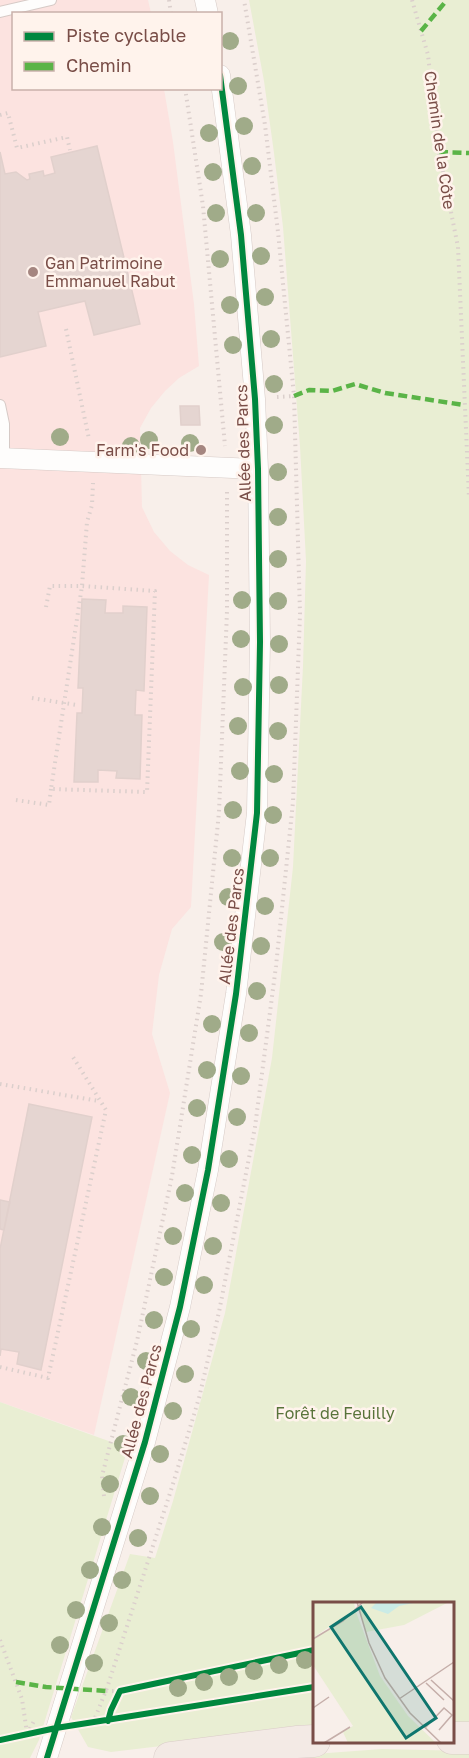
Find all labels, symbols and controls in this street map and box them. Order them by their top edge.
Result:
legend [12,12,222,90]
text: Piste cyclable [66,24,186,46]
text: Chemin [66,54,132,76]
street label: Chemin de la Côte [420,69,460,211]
place label: Gan Patrimoine Emmanuel Rabut [45,253,176,291]
marker: Gan Patrimoine Emmanuel Rabut [26,265,40,279]
street label: Allée des Parcs [231,384,255,502]
place label: Farm's Food [96,440,189,460]
marker: Farm's Food [194,443,208,457]
street label: Allée des Parcs [214,867,248,985]
street label: Allée des Parcs [116,1342,166,1460]
park label: Forêt de Feuilly [275,1403,395,1423]
inset map [313,1602,454,1743]

